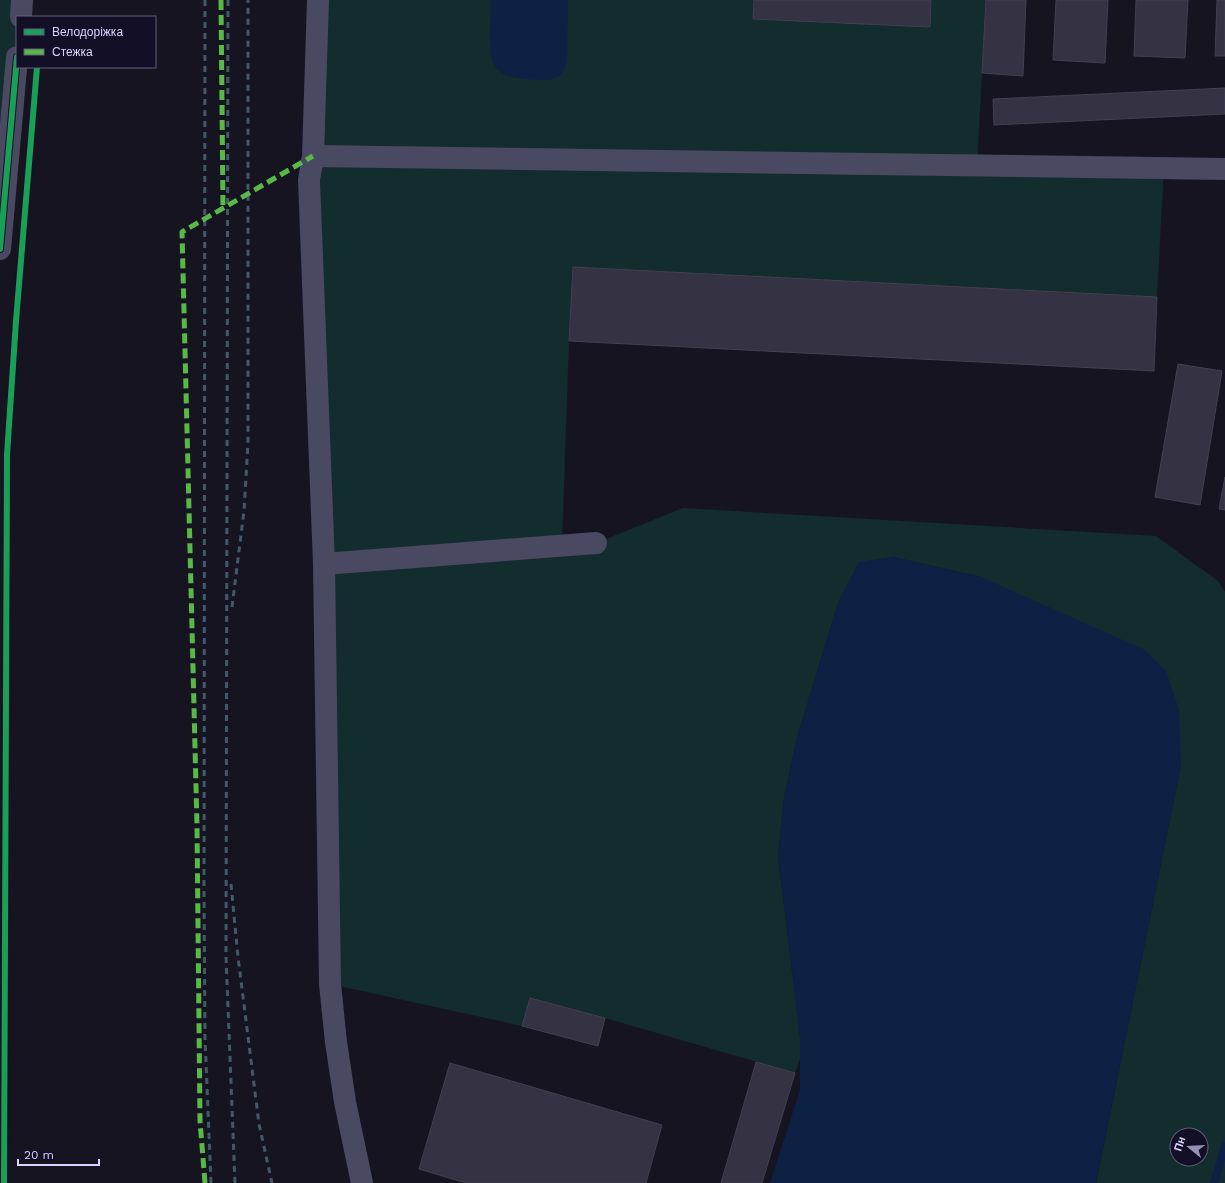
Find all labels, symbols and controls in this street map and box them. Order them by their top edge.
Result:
legend [16,16,156,68]
text: Велодоріжка [52,25,123,39]
text: Стежка [52,45,93,59]
north arrow [1169,1127,1209,1167]
text: Пн [1172,1135,1188,1153]
scale bar [18,1141,99,1167]
text: 20 m [24,1148,54,1162]

